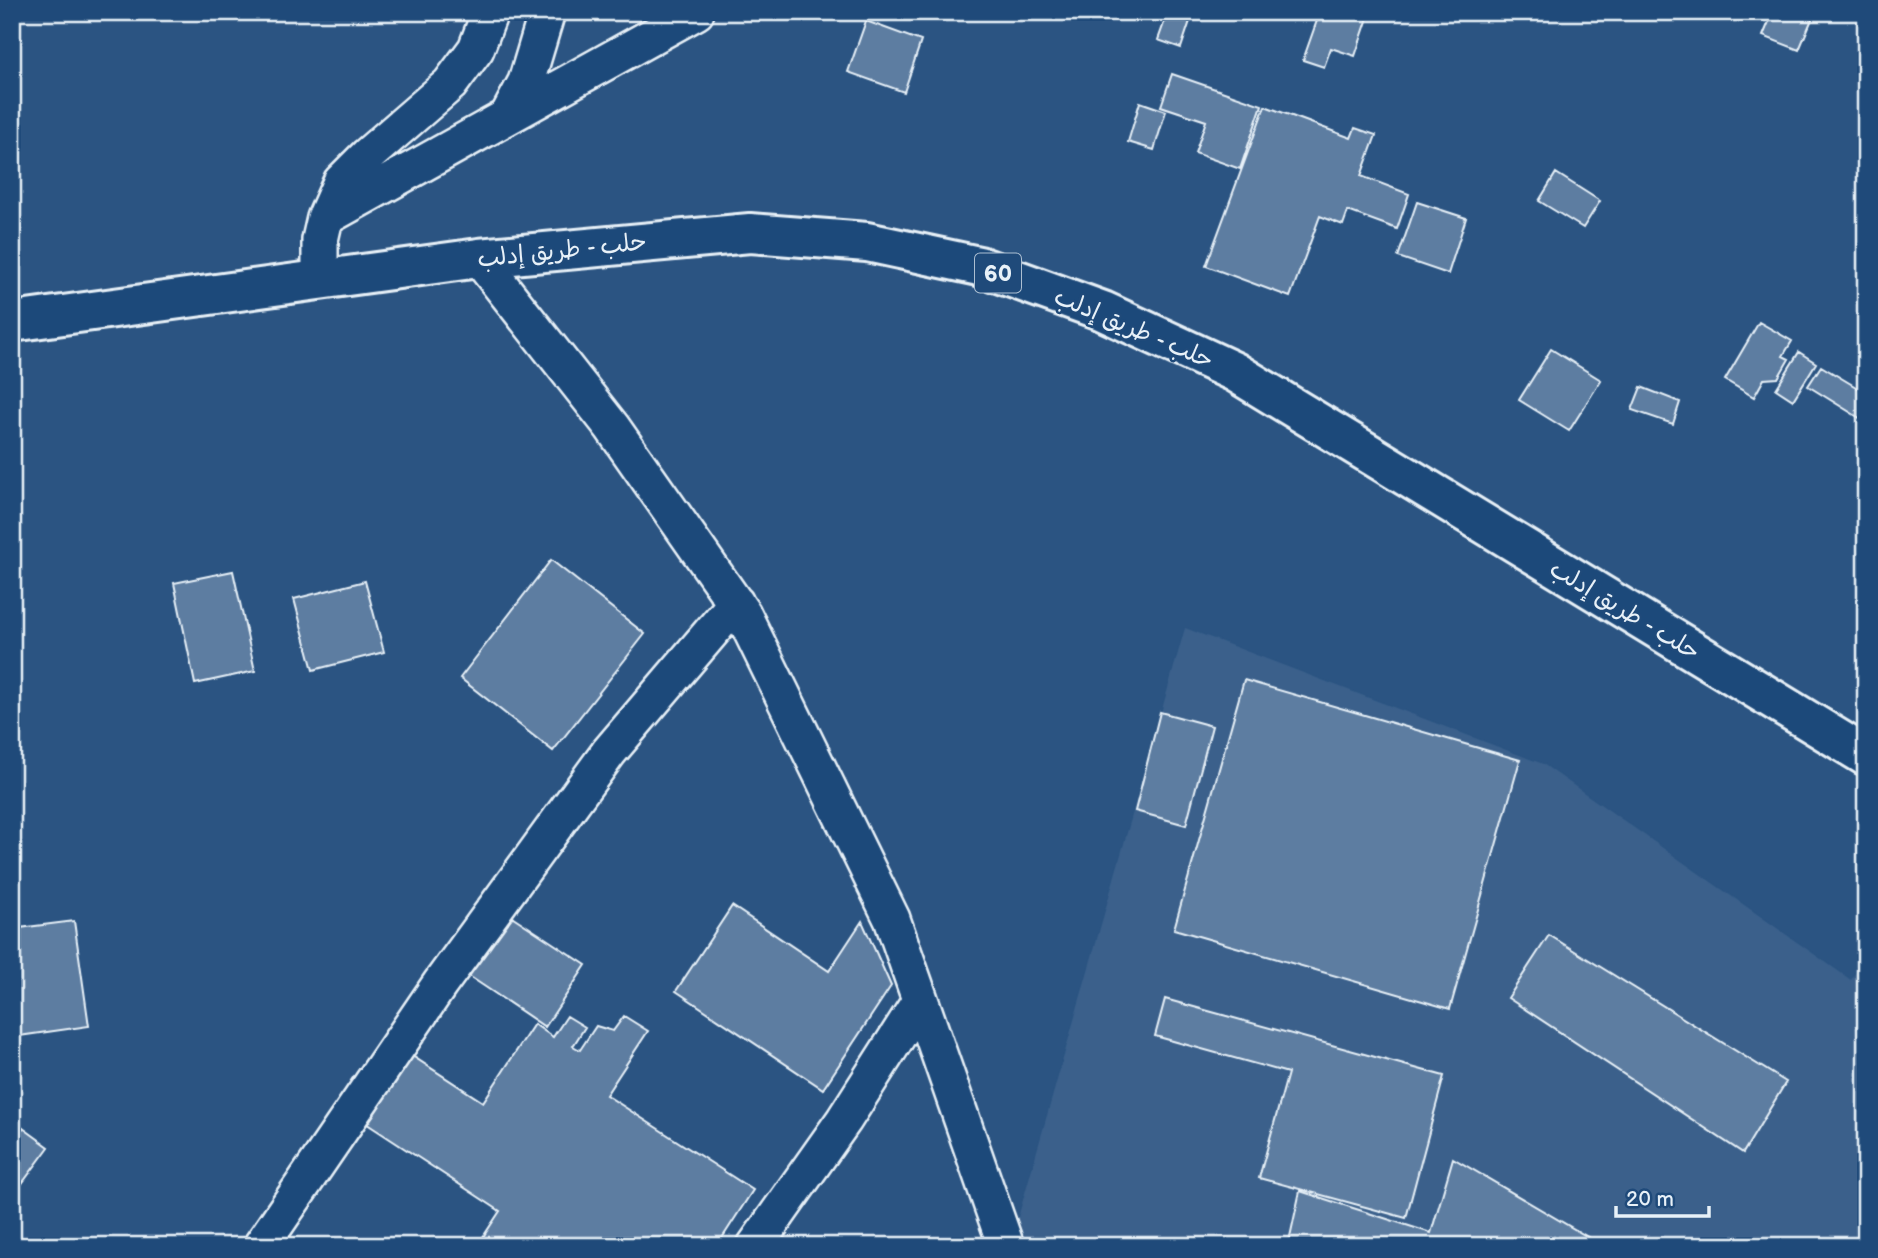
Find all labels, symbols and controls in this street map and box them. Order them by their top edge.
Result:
street label: حلب - طريق إدلب [476,227,648,274]
road number: 60 [975,254,1021,292]
street label: حلب - طريق إدلب [1050,282,1218,375]
street label: حلب - طريق إدلب [1544,554,1705,667]
scale bar [1616,1174,1708,1218]
text: 20 m [1626,1187,1674,1212]

